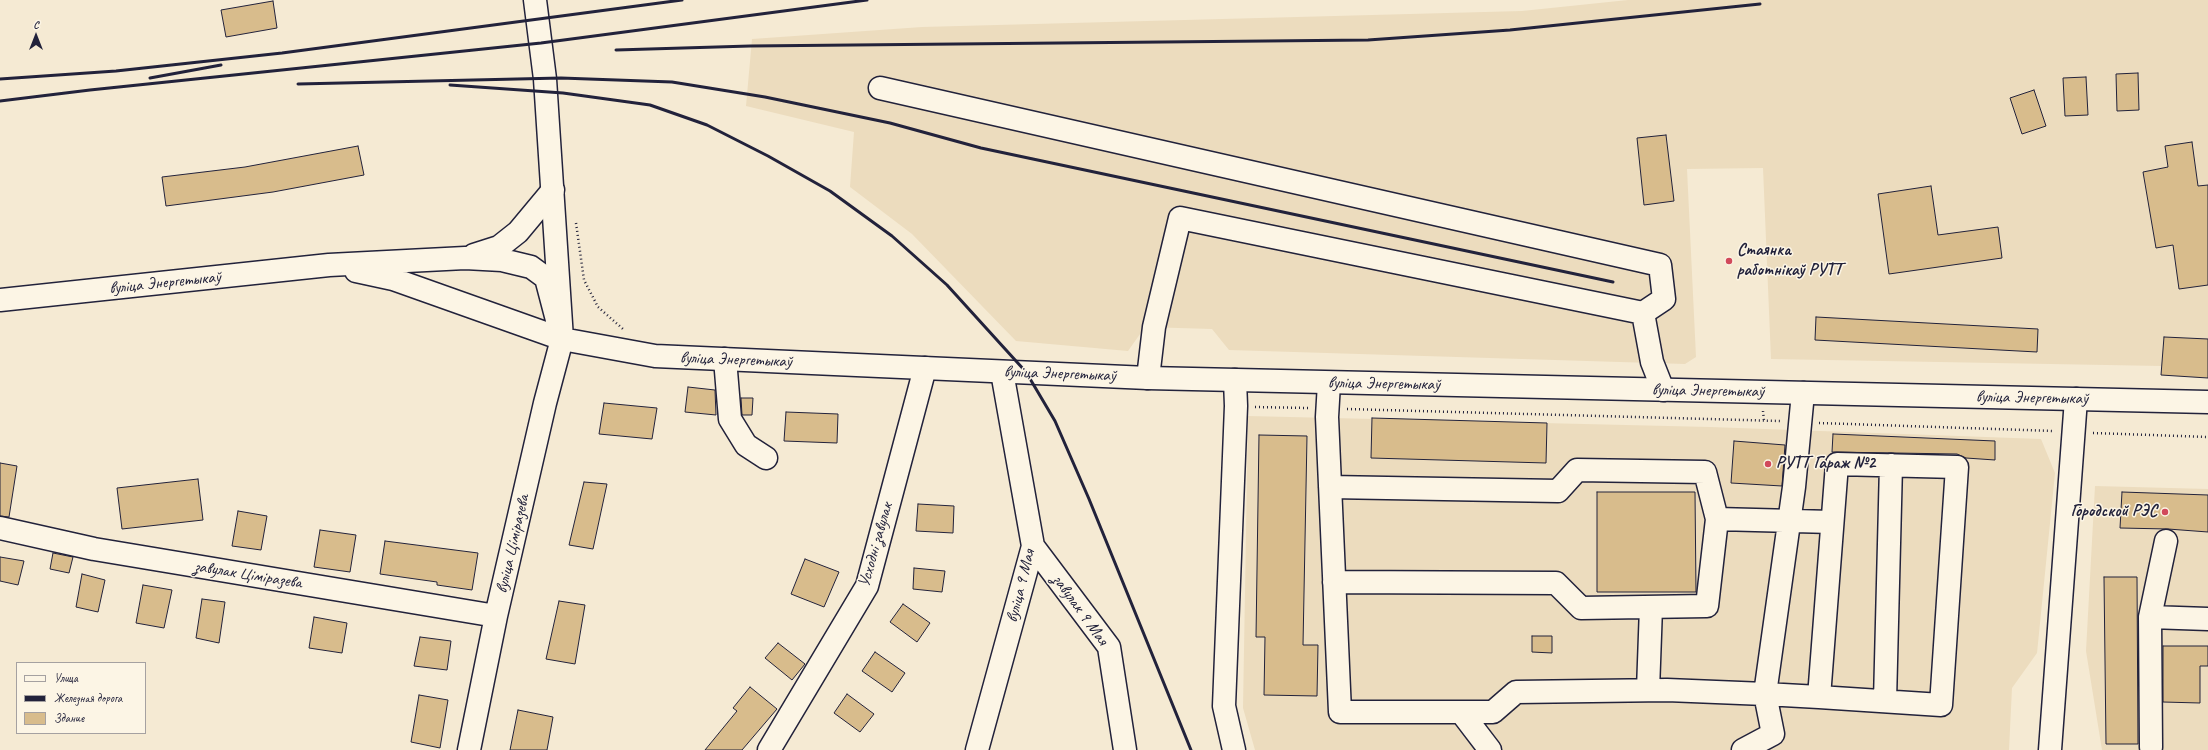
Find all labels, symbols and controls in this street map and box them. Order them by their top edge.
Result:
north arrow [16,16,56,56]
text: С [33,17,39,31]
place label: Стаянка работнікаў РУТТ [1737,241,1842,281]
marker: Стаянка работнікаў РУТТ [1724,256,1734,266]
street label: вуліца Энергетыкаў [108,267,222,299]
street label: вуліца Энергетыкаў [680,348,792,372]
street label: вуліца Энергетыкаў [1004,362,1116,386]
street label: вуліца Энергетыкаў [1328,373,1440,395]
street label: вуліца Энергетыкаў [1652,380,1764,402]
street label: вуліца Энергетыкаў [1976,387,2088,409]
place label: РУТТ Гараж №2 [1776,454,1875,474]
marker: РУТТ Гараж №2 [1763,459,1773,469]
street label: вуліца Ціміразева [492,493,534,595]
street label: Усходні завулак [854,501,898,589]
place label: Городской РЭС [2071,502,2157,522]
marker: Городской РЭС [2160,507,2170,517]
street label: вуліца 9 Мая [1002,547,1040,625]
street label: завулак Ціміразева [193,556,303,594]
street label: завулак 9 Мая [1048,571,1112,649]
legend [16,662,146,734]
text: Улица [54,670,78,686]
text: Железная дорога [54,690,122,706]
text: Здание [54,710,84,726]

